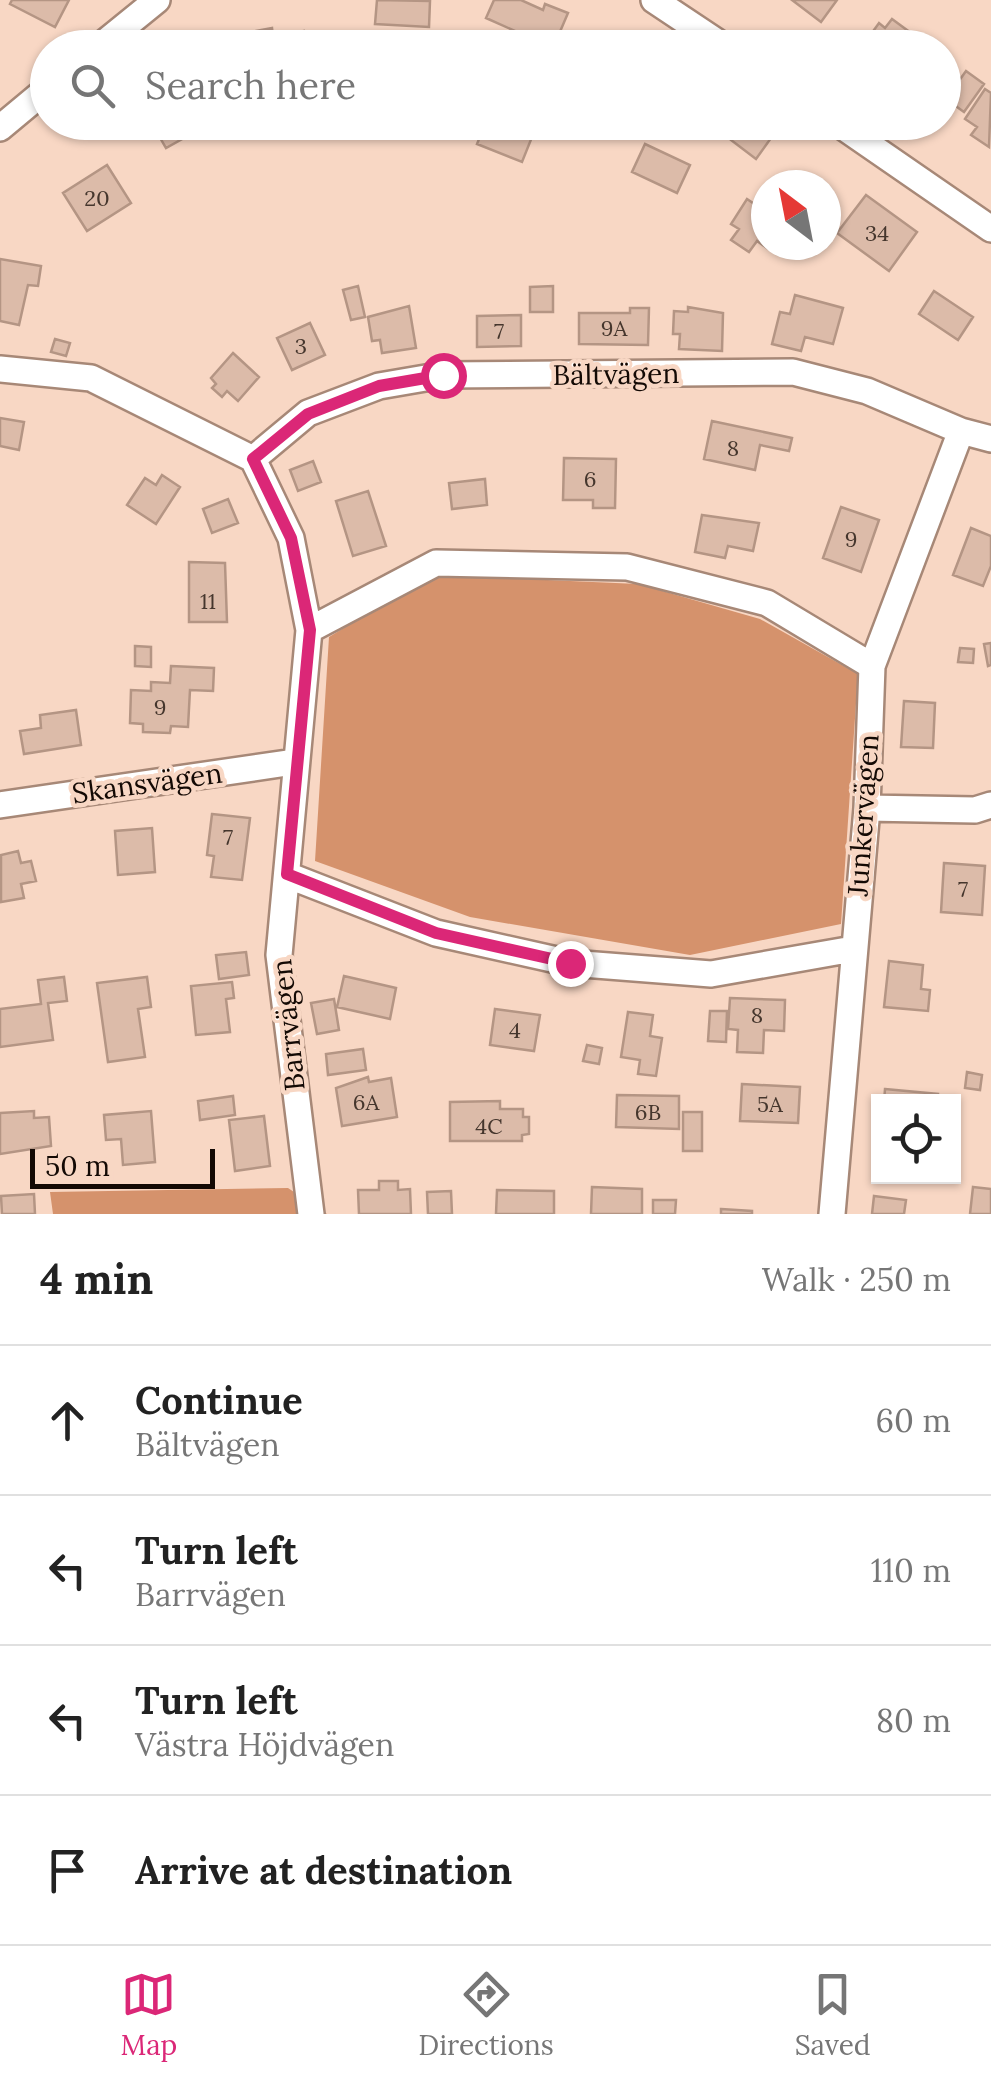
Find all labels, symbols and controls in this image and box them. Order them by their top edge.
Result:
search box [30,30,961,140]
icon: search [65,58,120,113]
text: Search here [145,61,356,109]
north arrow [751,170,841,260]
house number: 20 [84,184,110,212]
house number: 34 [865,219,889,247]
house number: 9A [601,314,628,342]
house number: 7 [494,317,504,345]
house number: 3 [295,332,307,360]
route start [421,353,467,399]
street label: Bältvägen [552,355,680,393]
house number: 8 [727,434,739,462]
house number: 6 [584,465,596,493]
house number: 9 [845,525,857,553]
house number: 11 [200,587,216,615]
house number: 9 [154,693,166,721]
street label: Junkervägen [839,733,887,898]
street label: Skansvägen [70,755,224,811]
house number: 7 [223,823,233,851]
house number: 7 [958,875,968,903]
route end [548,941,594,987]
street label: Barrvägen [263,957,313,1093]
house number: 8 [751,1001,763,1029]
house number: 4 [509,1016,521,1044]
house number: 6A [353,1088,380,1116]
house number: 5A [757,1090,784,1118]
map controls [871,1094,961,1184]
button: locate [871,1094,961,1184]
house number: 6B [635,1098,661,1126]
house number: 4C [475,1112,503,1140]
scale bar [30,1144,215,1188]
text: 50 m [45,1148,110,1184]
text: 4 min [40,1252,153,1306]
text: Walk · 250 m [762,1259,951,1300]
text: Continue [135,1376,303,1424]
icon: ahead [40,1393,95,1448]
text: 60 m [876,1400,951,1441]
text: Bältvägen [135,1424,280,1465]
text: Turn left [135,1526,298,1574]
icon: left [40,1543,95,1598]
text: 110 m [871,1550,951,1591]
text: Barrvägen [135,1574,286,1615]
text: Turn left [135,1676,298,1724]
icon: left [40,1693,95,1748]
text: 80 m [876,1700,951,1741]
text: Västra Höjdvägen [135,1724,394,1765]
icon: arrive [40,1843,95,1898]
text: Arrive at destination [135,1846,512,1894]
tab: Map [120,1967,177,2063]
tab: Directions [418,1967,554,2063]
tab: Saved [795,1967,871,2063]

